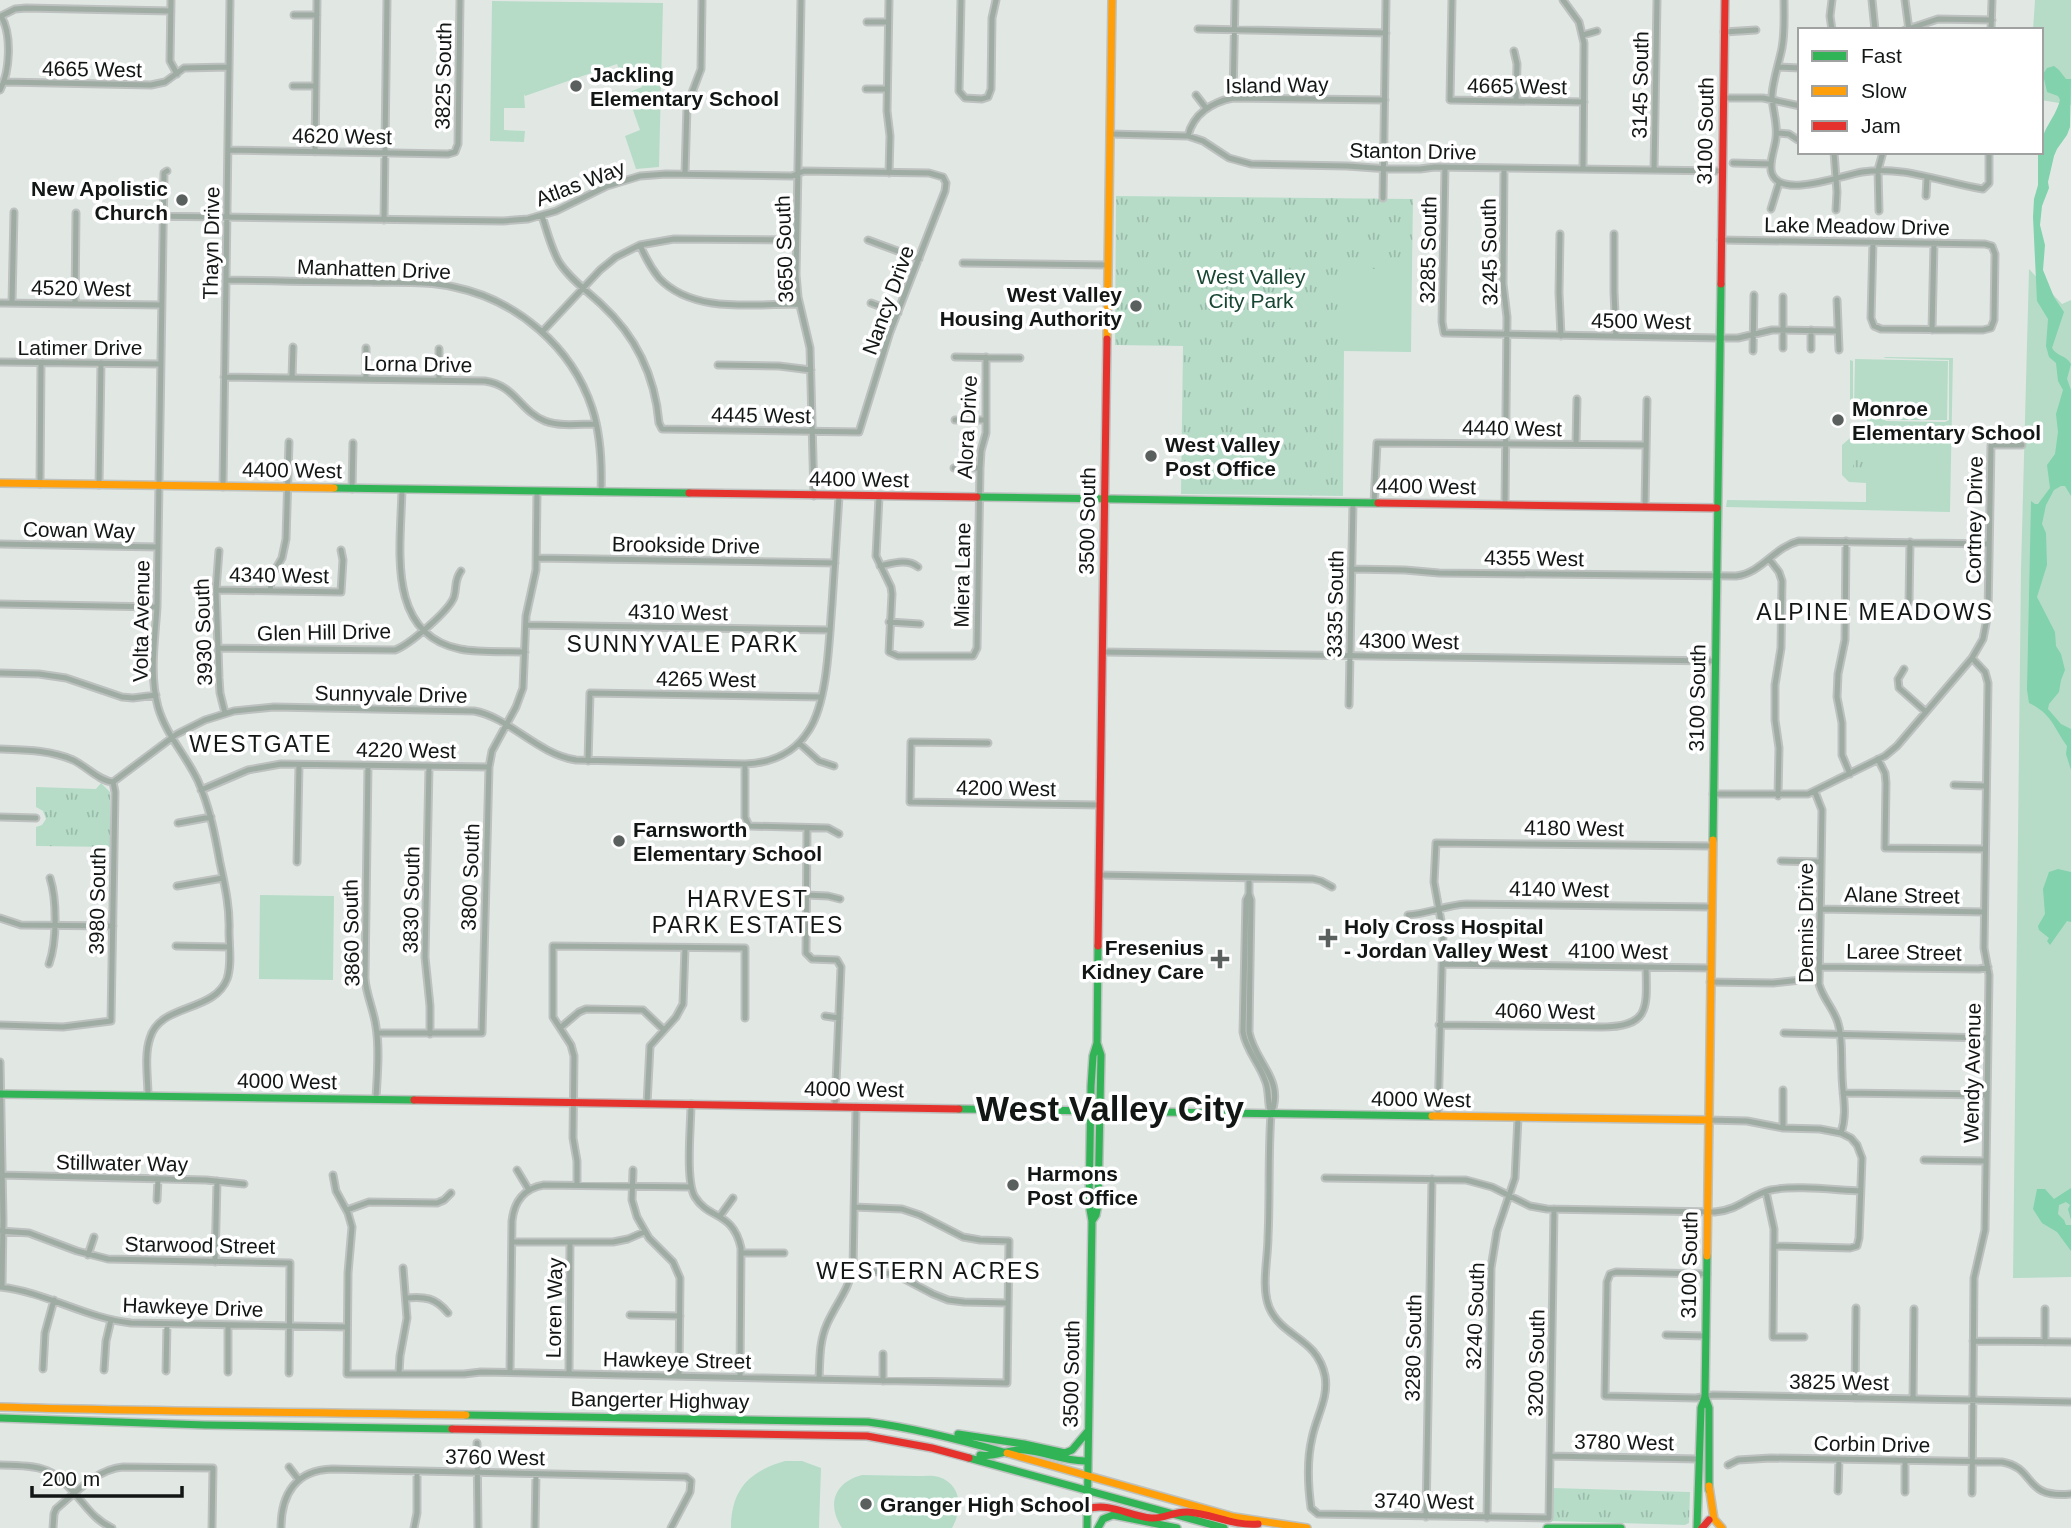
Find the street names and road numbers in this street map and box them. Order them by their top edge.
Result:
street label: 3825 South [431,22,455,130]
street label: 3145 South [1628,31,1652,139]
street label: 4665 West [42,57,142,81]
street label: Island Way [1225,73,1329,97]
street label: 4665 West [1467,74,1567,98]
street label: 3100 South [1693,77,1717,185]
street label: 4620 West [292,124,392,148]
street label: Stanton Drive [1349,138,1477,164]
street label: Atlas Way [532,155,628,211]
street label: Thayn Drive [199,186,223,300]
street label: 3650 South [771,195,797,303]
street label: 3285 South [1416,196,1440,304]
street label: 3245 South [1477,198,1501,306]
street label: Lake Meadow Drive [1764,213,1950,239]
street label: Nancy Drive [858,242,918,358]
street label: Manhatten Drive [297,255,451,283]
street label: 4520 West [31,276,131,300]
street label: 4500 West [1591,309,1691,333]
street label: Latimer Drive [18,336,142,359]
street label: Lorna Drive [364,352,472,376]
street label: Alora Drive [953,375,981,479]
street label: 4445 West [711,403,811,427]
street label: 4440 West [1462,416,1562,440]
street label: Cortney Drive [1961,456,1987,584]
street label: 4400 West [242,458,342,482]
street label: 4400 West [809,467,909,491]
street label: 3500 South [1075,467,1099,575]
street label: 4400 West [1376,474,1476,498]
street label: Cowan Way [23,518,136,542]
street label: Miera Lane [950,522,974,628]
street label: Brookside Drive [612,532,760,558]
street label: 4355 West [1484,546,1584,570]
street label: 3335 South [1323,550,1347,658]
street label: Volta Avenue [128,560,154,682]
street label: 4340 West [229,563,329,587]
street label: 3930 South [190,578,216,686]
street label: 4310 West [628,600,728,624]
street label: Glen Hill Drive [257,619,391,645]
street label: 4300 West [1359,629,1459,653]
street label: 3100 South [1685,644,1709,752]
street label: 4265 West [656,667,756,691]
street label: Sunnyvale Drive [314,681,468,707]
street label: 4220 West [356,738,456,762]
street label: 4200 West [956,776,1056,800]
street label: 4180 West [1524,816,1624,840]
street label: 3800 South [457,823,483,931]
street label: 3830 South [399,846,423,954]
street label: 3980 South [85,847,109,955]
street label: Dennis Drive [1794,863,1817,983]
street label: 4140 West [1509,877,1609,901]
street label: 3860 South [339,879,363,987]
street label: Alane Street [1844,882,1960,908]
street label: 4100 West [1568,939,1668,963]
street label: Laree Street [1846,939,1962,965]
street label: 4060 West [1495,999,1595,1023]
street label: Wendy Avenue [1959,1003,1985,1143]
street label: 4000 West [237,1069,337,1093]
street label: 4000 West [804,1077,904,1101]
street label: 4000 West [1371,1087,1471,1111]
street label: Stillwater Way [56,1150,189,1176]
street label: 3100 South [1677,1211,1701,1319]
street label: Starwood Street [125,1232,276,1258]
street label: Loren Way [542,1257,566,1359]
street label: 3240 South [1462,1262,1488,1370]
street label: Hawkeye Drive [122,1293,264,1321]
street label: 3280 South [1401,1294,1425,1402]
street label: 3200 South [1524,1309,1548,1417]
street label: 3500 South [1059,1320,1083,1428]
street label: Hawkeye Street [603,1347,751,1373]
street label: 3825 West [1789,1370,1889,1394]
street label: Bangerter Highway [571,1387,750,1413]
street label: 3780 West [1574,1430,1674,1454]
street label: Corbin Drive [1813,1431,1931,1457]
street label: 3760 West [445,1445,545,1469]
street label: 3740 West [1374,1489,1474,1513]

